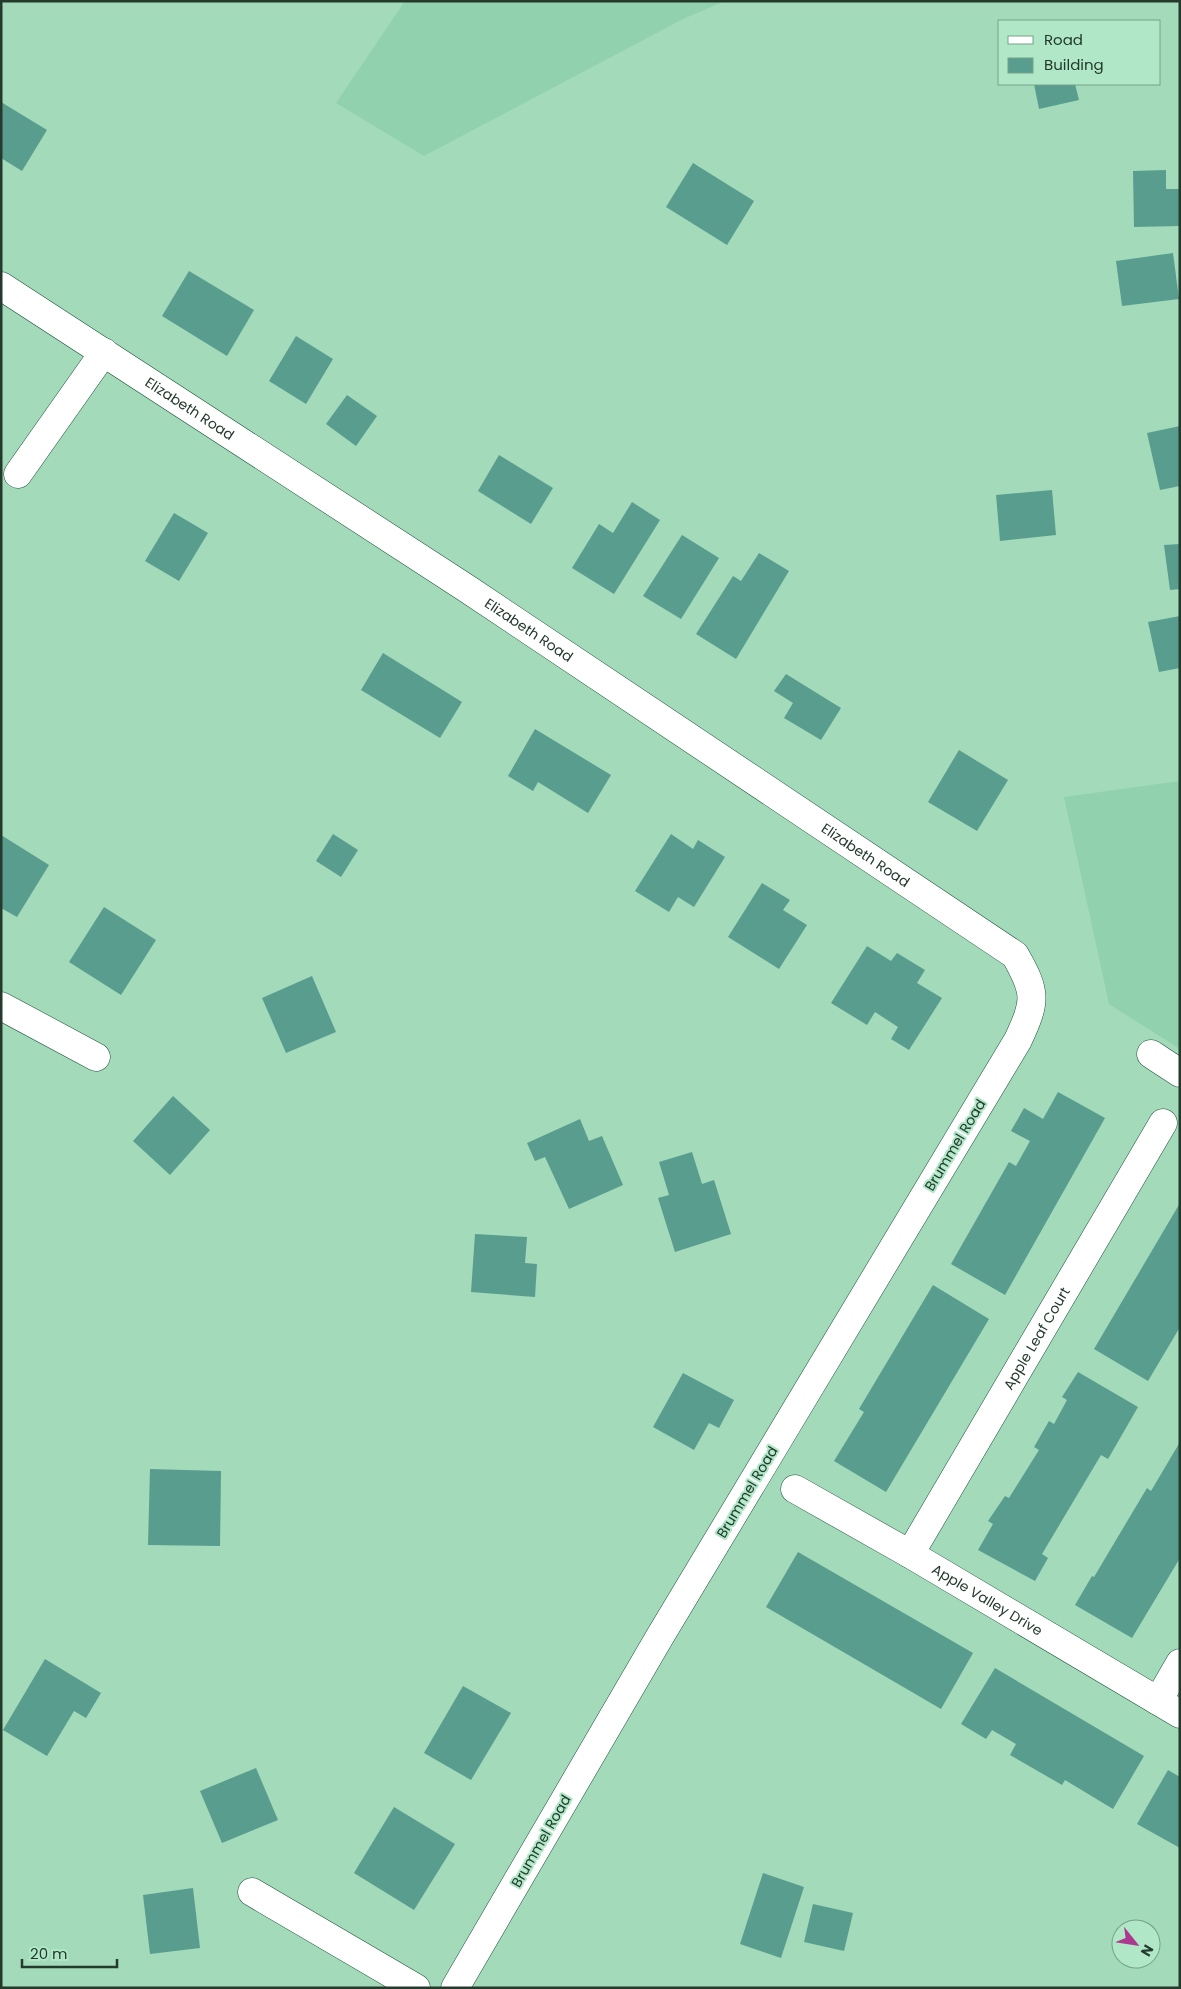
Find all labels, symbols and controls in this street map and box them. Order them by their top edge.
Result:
legend [998,20,1161,85]
text: Road [1044,29,1083,50]
text: Building [1044,54,1104,75]
street label: Elizabeth Road [141,372,238,445]
street label: Elizabeth Road [481,593,577,667]
street label: Elizabeth Road [817,818,914,892]
street label: Brummel Road [920,1095,990,1195]
street label: Apple Leaf Court [999,1283,1075,1393]
street label: Brummel Road [712,1442,782,1542]
street label: Apple Valley Drive [928,1559,1047,1641]
street label: Brummel Road [506,1791,576,1891]
north arrow [1111,1919,1161,1969]
scale bar [22,1936,118,1968]
text: N [1136,1941,1159,1960]
text: 20 m [30,1943,68,1964]

